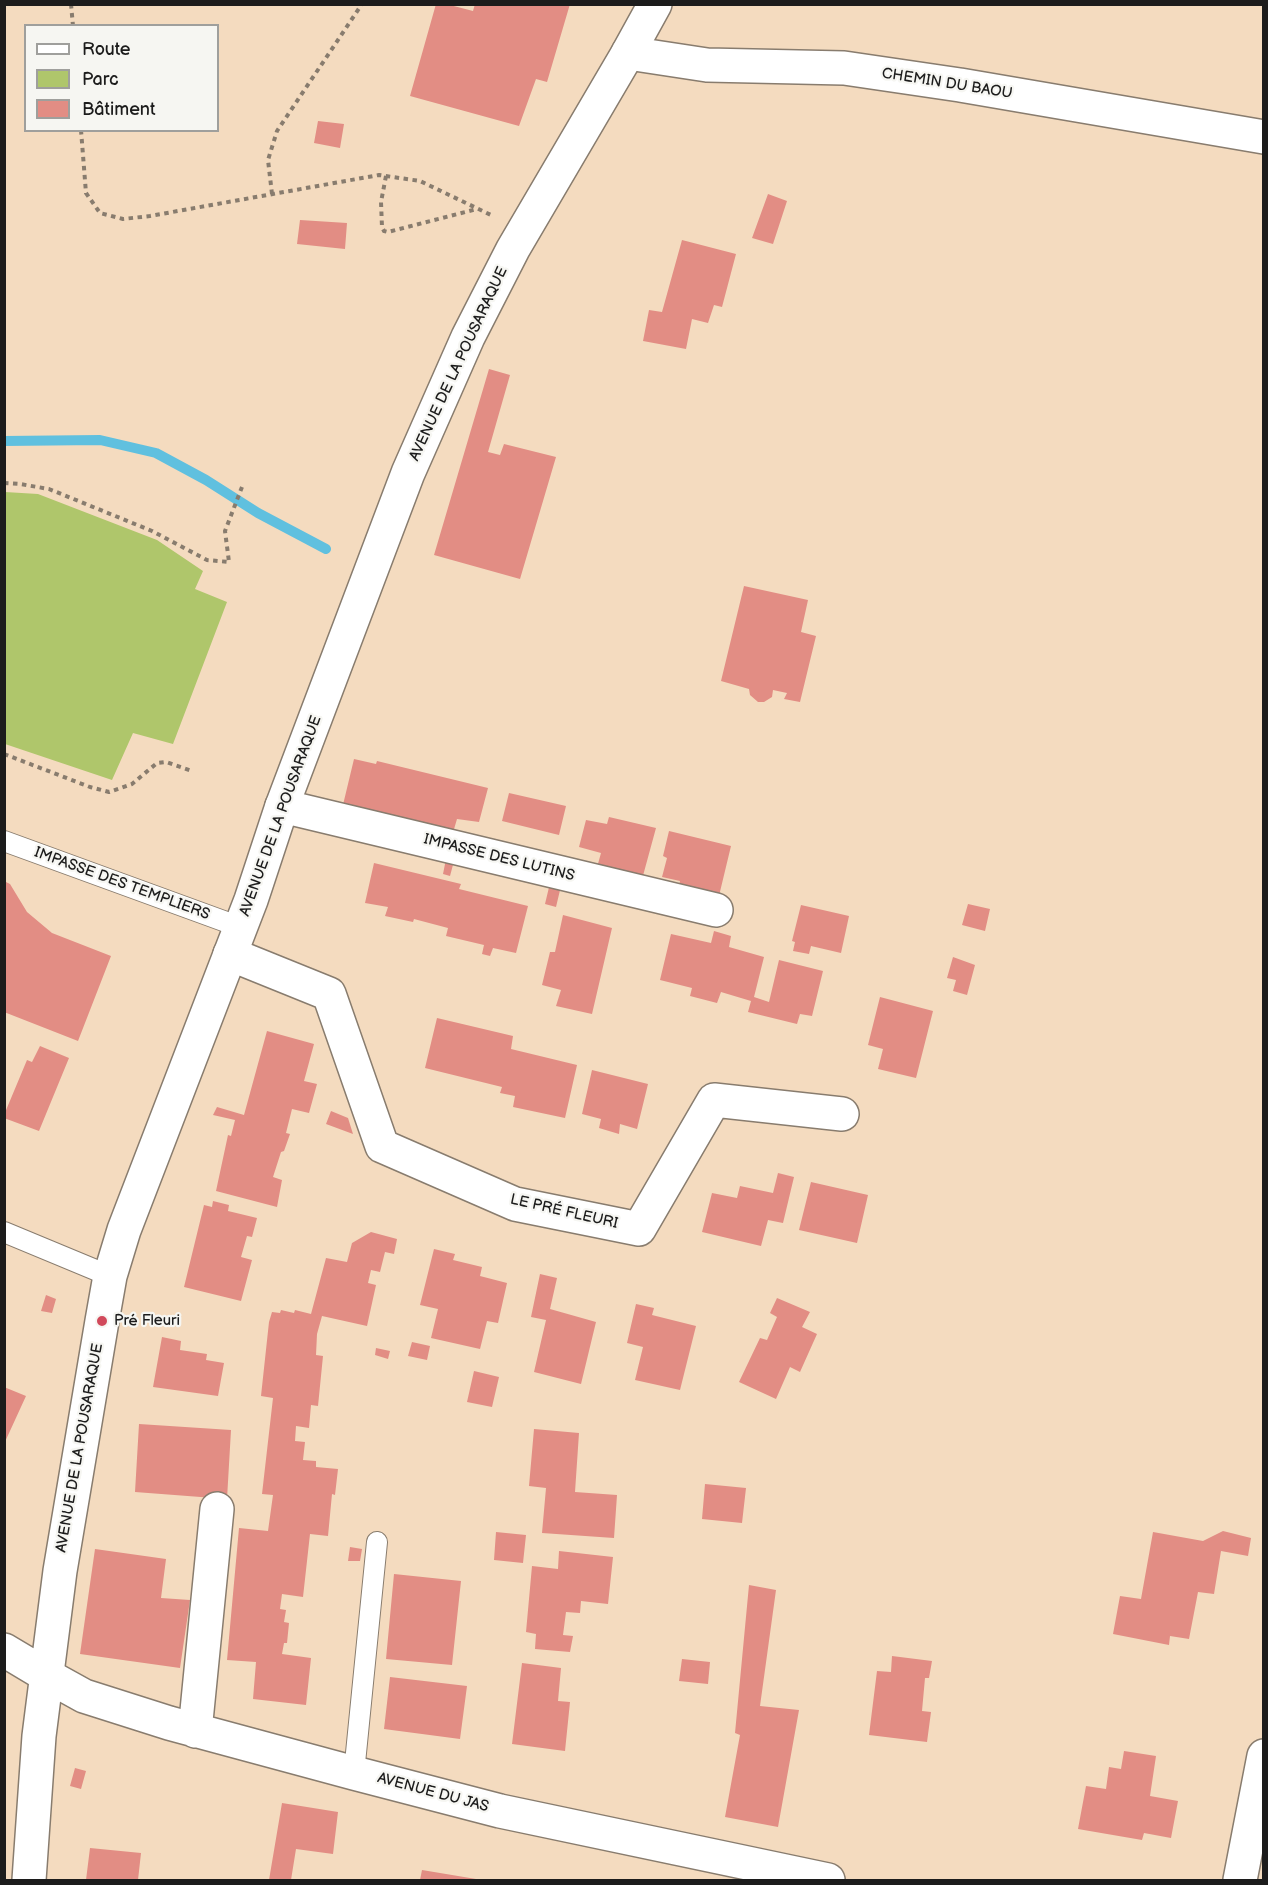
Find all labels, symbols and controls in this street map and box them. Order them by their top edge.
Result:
legend [24,24,219,132]
text: Route [82,39,131,60]
street label: CHEMIN DU BAOU [880,65,1014,103]
text: Parc [82,69,119,90]
text: Bâtiment [82,99,156,120]
street label: AVENUE DE LA POUSARAQUE [406,264,512,464]
street label: AVENUE DE LA POUSARAQUE [236,713,326,919]
street label: IMPASSE DES LUTINS [422,831,576,885]
street label: IMPASSE DES TEMPLIERS [32,844,212,924]
street label: LE PRÉ FLEURI [508,1191,620,1233]
place label: Pré Fleuri [114,1312,180,1330]
marker: Pré Fleuri [95,1314,109,1328]
street label: AVENUE DE LA POUSARAQUE [53,1342,107,1554]
street label: AVENUE DU JAS [375,1769,491,1817]

